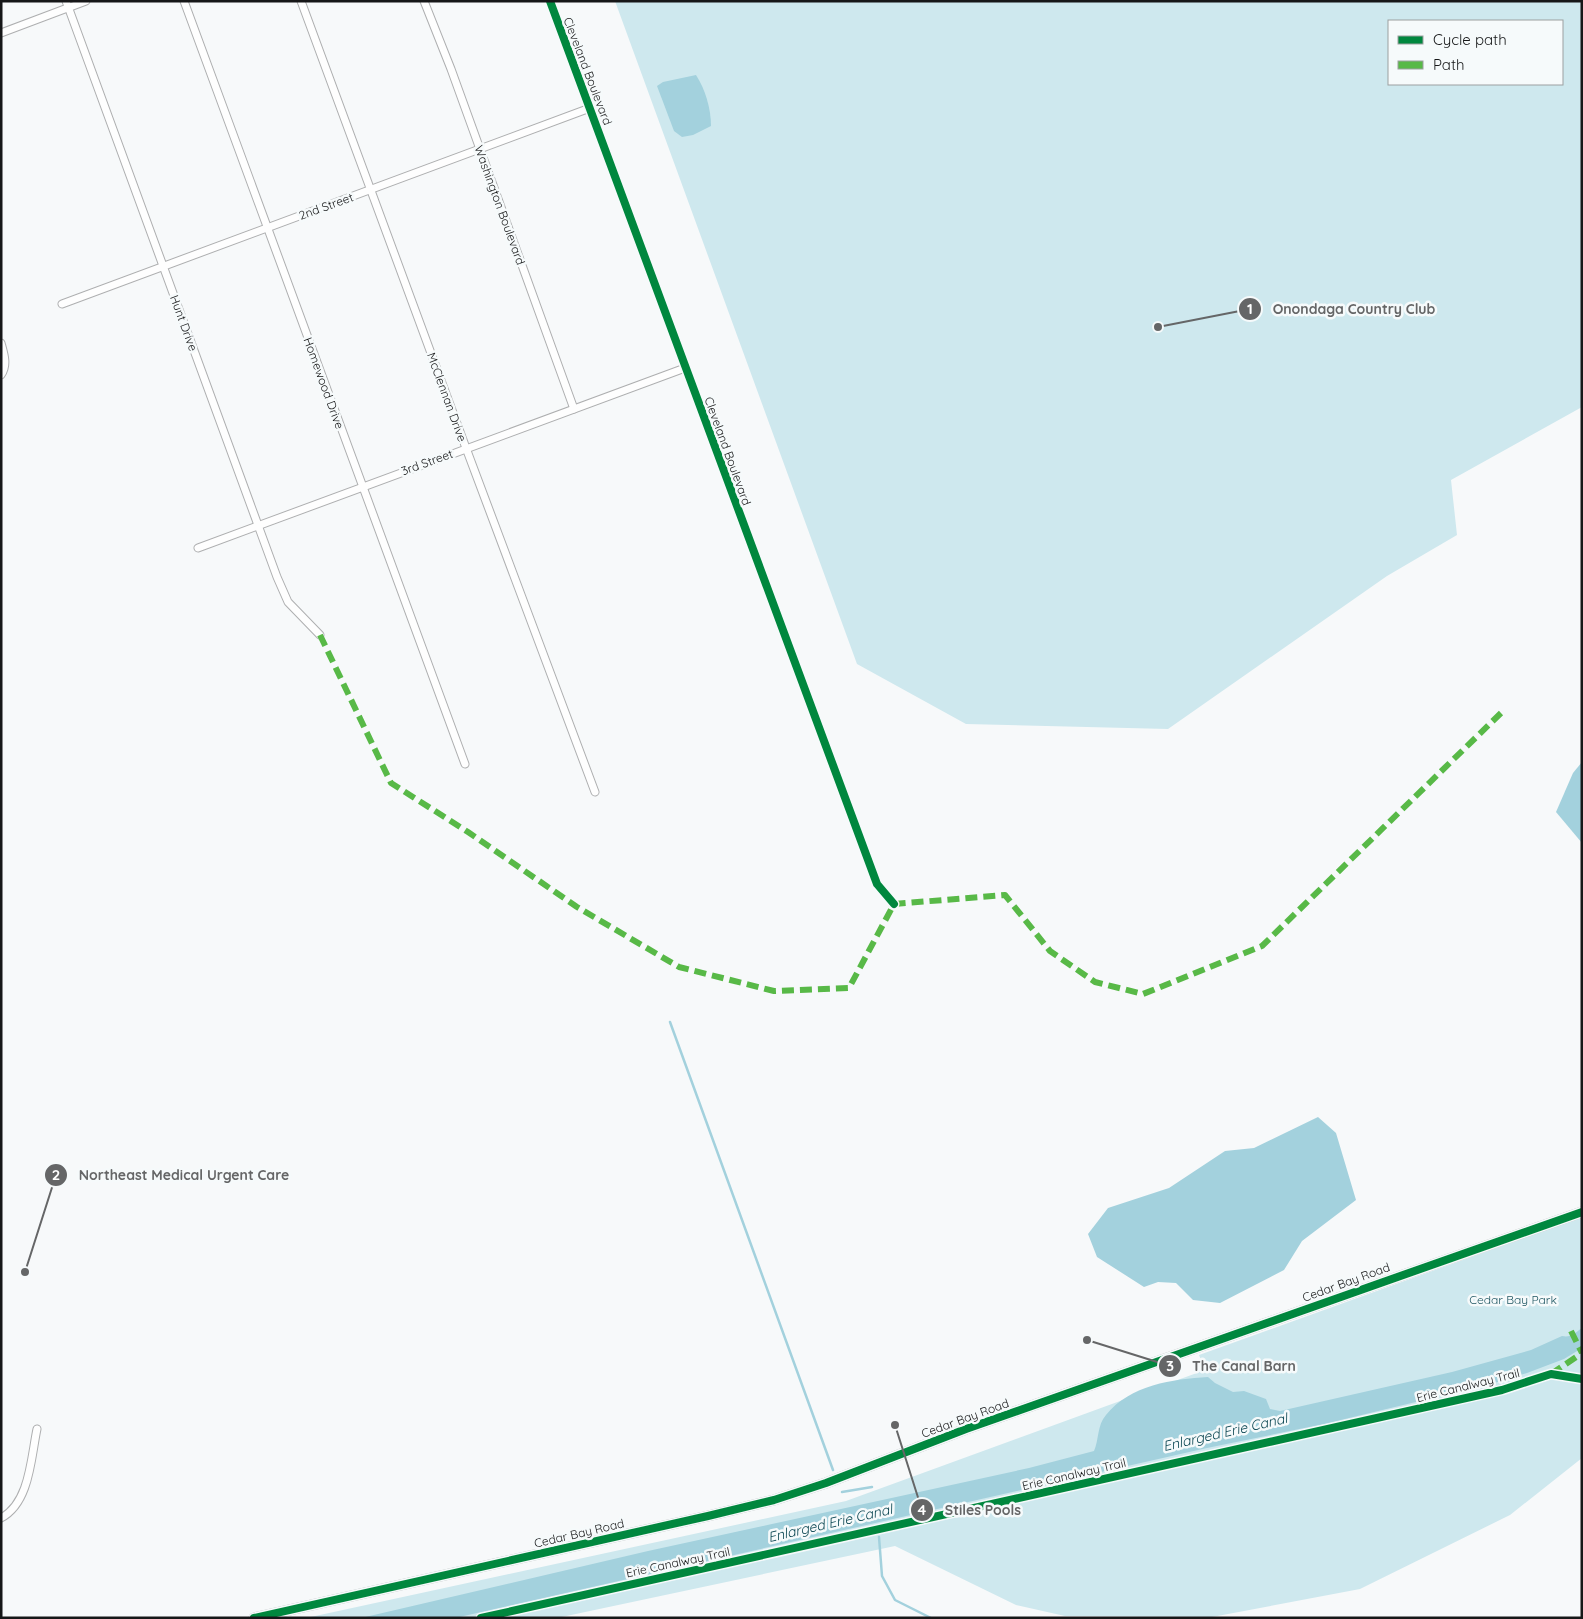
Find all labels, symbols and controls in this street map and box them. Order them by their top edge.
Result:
street label: Cleveland Boulevard [561,15,615,127]
legend [1388,20,1563,85]
text: Cycle path [1433,30,1507,49]
text: Path [1433,55,1465,74]
street label: Washington Boulevard [471,143,529,267]
street label: 2nd Street [297,189,355,223]
street label: Hunt Drive [167,293,201,353]
callout: Onondaga Country Club [1237,295,1445,324]
text: 1 [1247,299,1253,318]
text: Onondaga Country Club [1273,300,1436,318]
street label: Homewood Drive [300,335,348,431]
street label: McClennan Drive [424,350,470,444]
street label: Cleveland Boulevard [701,395,755,507]
street label: 3rd Street [399,446,455,478]
callout: Northeast Medical Urgent Care [43,1160,299,1189]
text: 2 [52,1165,60,1184]
text: Northeast Medical Urgent Care [79,1166,289,1184]
street label: Cedar Bay Road [1300,1259,1392,1305]
park label: Cedar Bay Park [1469,1292,1557,1307]
callout: The Canal Barn [1157,1352,1306,1381]
text: 3 [1166,1356,1174,1375]
text: The Canal Barn [1192,1357,1296,1375]
street label: Erie Canalway Trail [1415,1365,1521,1405]
street label: Cedar Bay Road [919,1395,1011,1441]
water label: Enlarged Erie Canal [1161,1409,1291,1455]
street label: Erie Canalway Trail [1021,1455,1127,1493]
callout: Stiles Pools [910,1496,1031,1525]
water label: Enlarged Erie Canal [766,1500,896,1546]
text: 4 [918,1500,927,1519]
text: Stiles Pools [945,1501,1021,1519]
street label: Cedar Bay Road [532,1515,626,1551]
street label: Erie Canalway Trail [625,1544,731,1580]

